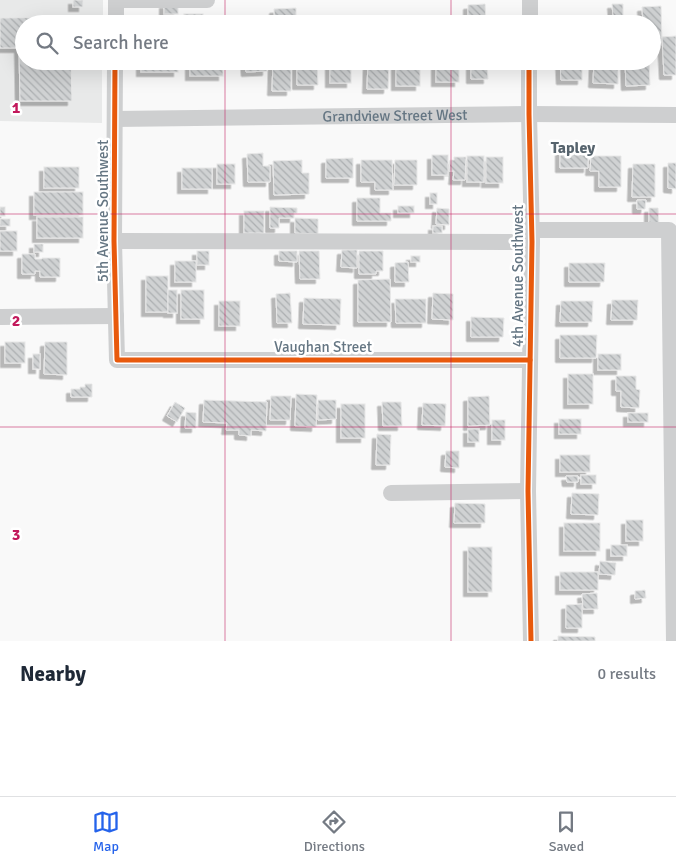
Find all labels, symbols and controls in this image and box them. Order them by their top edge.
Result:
search box [15,15,661,70]
icon: search [33,29,61,57]
text: Search here [73,31,169,55]
text: 1 [12,98,21,118]
street label: Grandview Street West [322,106,468,125]
district label: Tapley [551,138,595,158]
street label: 5th Avenue Southwest [94,140,112,282]
street label: 4th Avenue Southwest [509,205,527,347]
text: 2 [12,311,20,331]
street label: Vaughan Street [274,338,372,356]
text: 3 [12,525,20,545]
text: Nearby [20,661,86,687]
text: 0 results [597,664,656,684]
tab: Map [92,808,120,855]
tab: Directions [304,808,365,855]
tab: Saved [549,808,584,855]

